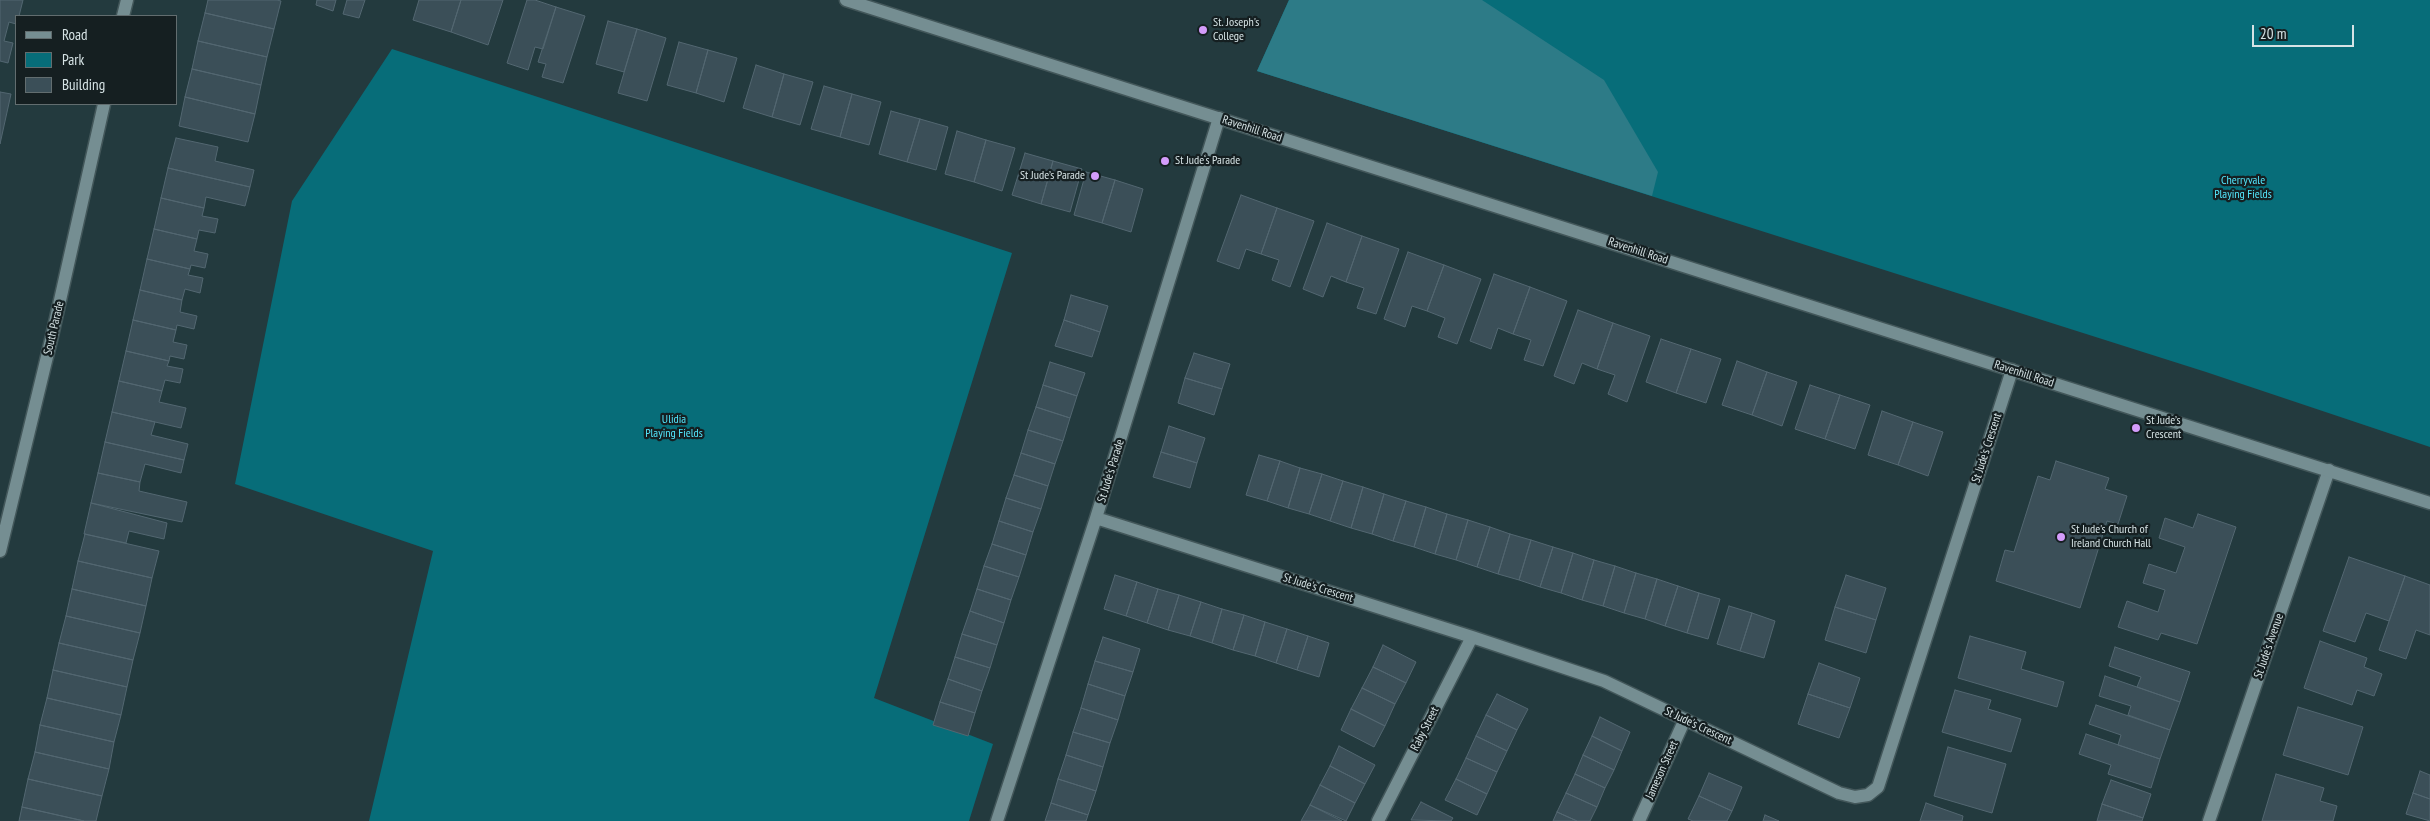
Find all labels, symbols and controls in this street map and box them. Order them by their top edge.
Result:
legend [15,15,178,105]
scale bar [2255,15,2358,47]
place label: St. Joseph's College [1213,16,1259,44]
marker: St. Joseph's College [1197,24,1209,36]
text: 20 m [2260,24,2286,43]
text: Road [62,25,88,44]
text: Park [62,50,84,69]
text: Building [62,75,105,94]
street label: Ravenhill Road [1220,113,1284,145]
place label: St Jude‘s Parade [1175,154,1240,168]
marker: St Jude‘s Parade [1159,155,1171,167]
place label: St Jude’s Parade [1020,169,1085,183]
marker: St Jude’s Parade [1089,170,1101,182]
park label: Cherryvale Playing Fields [2214,174,2272,202]
street label: Ravenhill Road [1606,235,1670,267]
street label: South Parade [41,300,67,356]
street label: Ravenhill Road [1992,358,2056,390]
street label: St Jude's Crescent [1969,411,2005,485]
park label: Ulidia Playing Fields [645,413,703,441]
place label: St Jude’s Crescent [2146,414,2181,442]
marker: St Jude’s Crescent [2130,422,2142,434]
street label: St Jude's Parade [1095,438,1127,504]
place label: St Jude's Church of Ireland Church Hall [2071,523,2151,551]
marker: St Jude's Church of Ireland Church Hall [2055,531,2067,543]
street label: St Jude's Crescent [1281,571,1355,605]
street label: St Jude's Avenue [2251,612,2287,680]
street label: St Jude's Crescent [1662,704,1734,748]
street label: Raby Street [1408,705,1442,753]
street label: Jameson Street [1643,739,1681,801]

